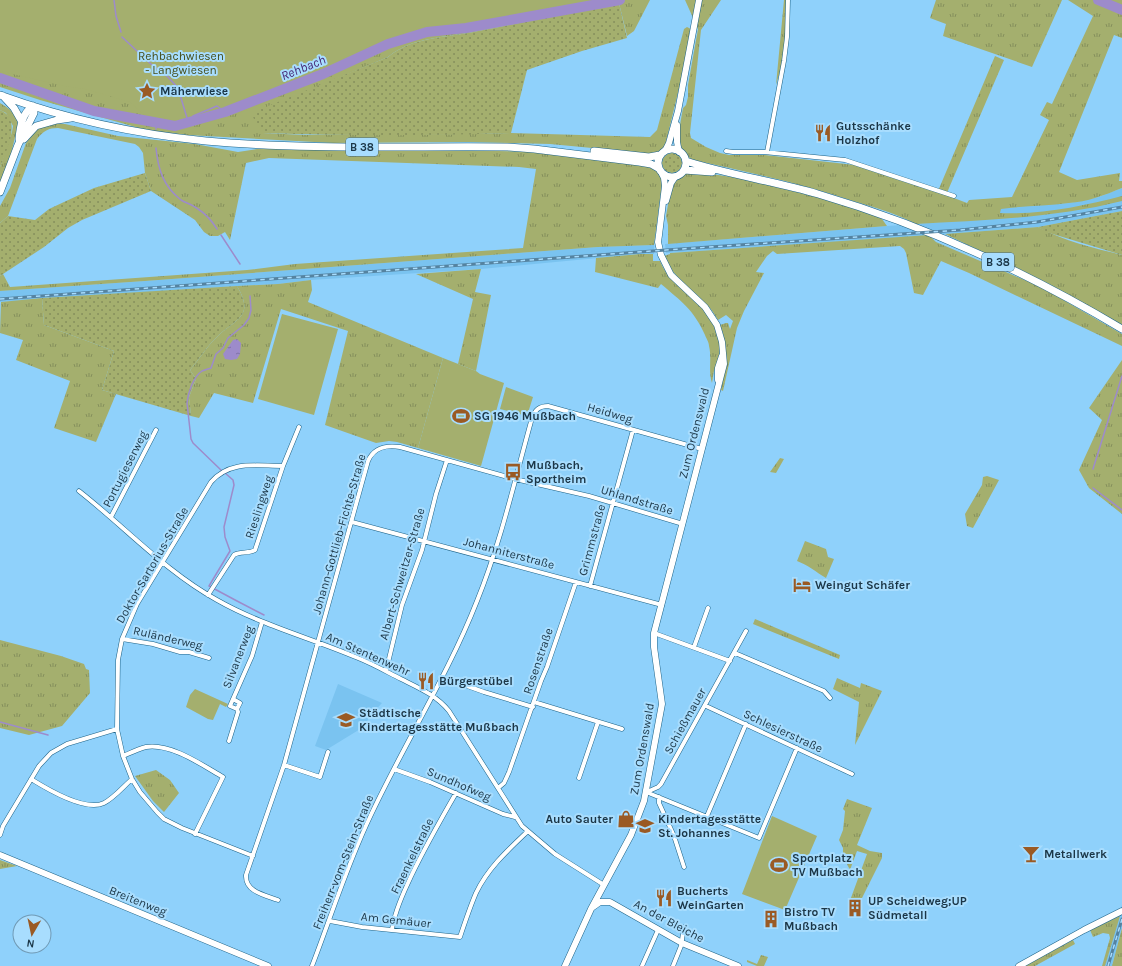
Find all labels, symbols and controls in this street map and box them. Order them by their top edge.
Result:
park label: Rehbachwiesen - Langwiesen [138,49,224,77]
water label: Rehbach [279,52,328,83]
place icon: Mäherwiese [137,81,157,101]
place label: Mäherwiese [160,84,228,98]
place label: Gutsschänke Holzhof [836,119,911,147]
restaurant icon: Gutsschänke Holzhof [813,123,833,143]
road number: B 38 [346,138,378,156]
road number: B 38 [982,253,1014,271]
street label: Zum Ordenswald [676,386,712,480]
street label: Heidweg [586,400,634,426]
sports icon: SG 1946 Mußbach [451,406,471,426]
place label: SG 1946 Mußbach [474,409,576,423]
street label: Portugieserweg [100,428,150,510]
street label: Johann-Gottlieb-Fichte-Straße [309,452,369,616]
place label: Mußbach, Sportheim [526,458,586,486]
bus stop icon: Mußbach, Sportheim [503,462,523,482]
street label: Rieslingweg [242,473,276,541]
street label: Uhlandstraße [599,482,675,518]
street label: Grimmstraße [576,503,608,577]
street label: Doktor-Sartorius-Straße [113,504,191,626]
street label: Albert-Schweitzer-Straße [376,506,428,642]
street label: Johanniterstraße [462,534,556,572]
hotel icon: Weingut Schäfer [792,575,812,595]
place label: Weingut Schäfer [815,578,910,592]
street label: Ruländerweg [132,623,204,653]
street label: Silvanerweg [220,623,256,690]
street label: Rosenstraße [520,626,556,696]
street label: Am Stentenwehr [324,629,413,679]
restaurant icon: Bürgerstübel [416,671,436,691]
place label: Bürgerstübel [439,674,513,688]
street label: Schießmauer [661,685,709,756]
street label: Zum Ordenswald [627,702,657,796]
place label: Städtische Kindertagesstätte Mußbach [359,706,519,734]
street label: Schlesierstraße [741,707,825,755]
school or university icon: Städtische Kindertagesstätte Mußbach [336,710,356,730]
street label: Sundhofweg [425,764,493,804]
street label: Freiherr-vom-Stein-Straße [310,793,376,931]
shop icon: Auto Sauter [616,809,636,829]
place label: Auto Sauter [545,812,613,826]
place label: Kindertagesstätte St. Johannes [658,812,761,840]
street label: Fraenkelstraße [388,816,436,896]
school or university icon: Kindertagesstätte St. Johannes [635,816,655,836]
bar icon: Metallwerk [1021,844,1041,864]
place label: Metallwerk [1044,847,1107,861]
place label: Sportplatz TV Mußbach [792,851,863,879]
sports icon: Sportplatz TV Mußbach [769,855,789,875]
street label: Breitenweg [107,883,169,919]
place label: Bucherts WeinGarten [677,884,744,912]
restaurant icon: Bucherts WeinGarten [654,888,674,908]
place label: UP Scheidweg;UP Südmetall [868,894,967,922]
street label: An der Bleiche [631,897,707,945]
building icon: UP Scheidweg;UP Südmetall [845,898,865,918]
place label: Bistro TV Mußbach [784,905,838,933]
street label: Am Gemäuer [360,909,432,931]
building icon: Bistro TV Mußbach [761,909,781,929]
north arrow [12,914,52,954]
text: N [26,936,35,950]

